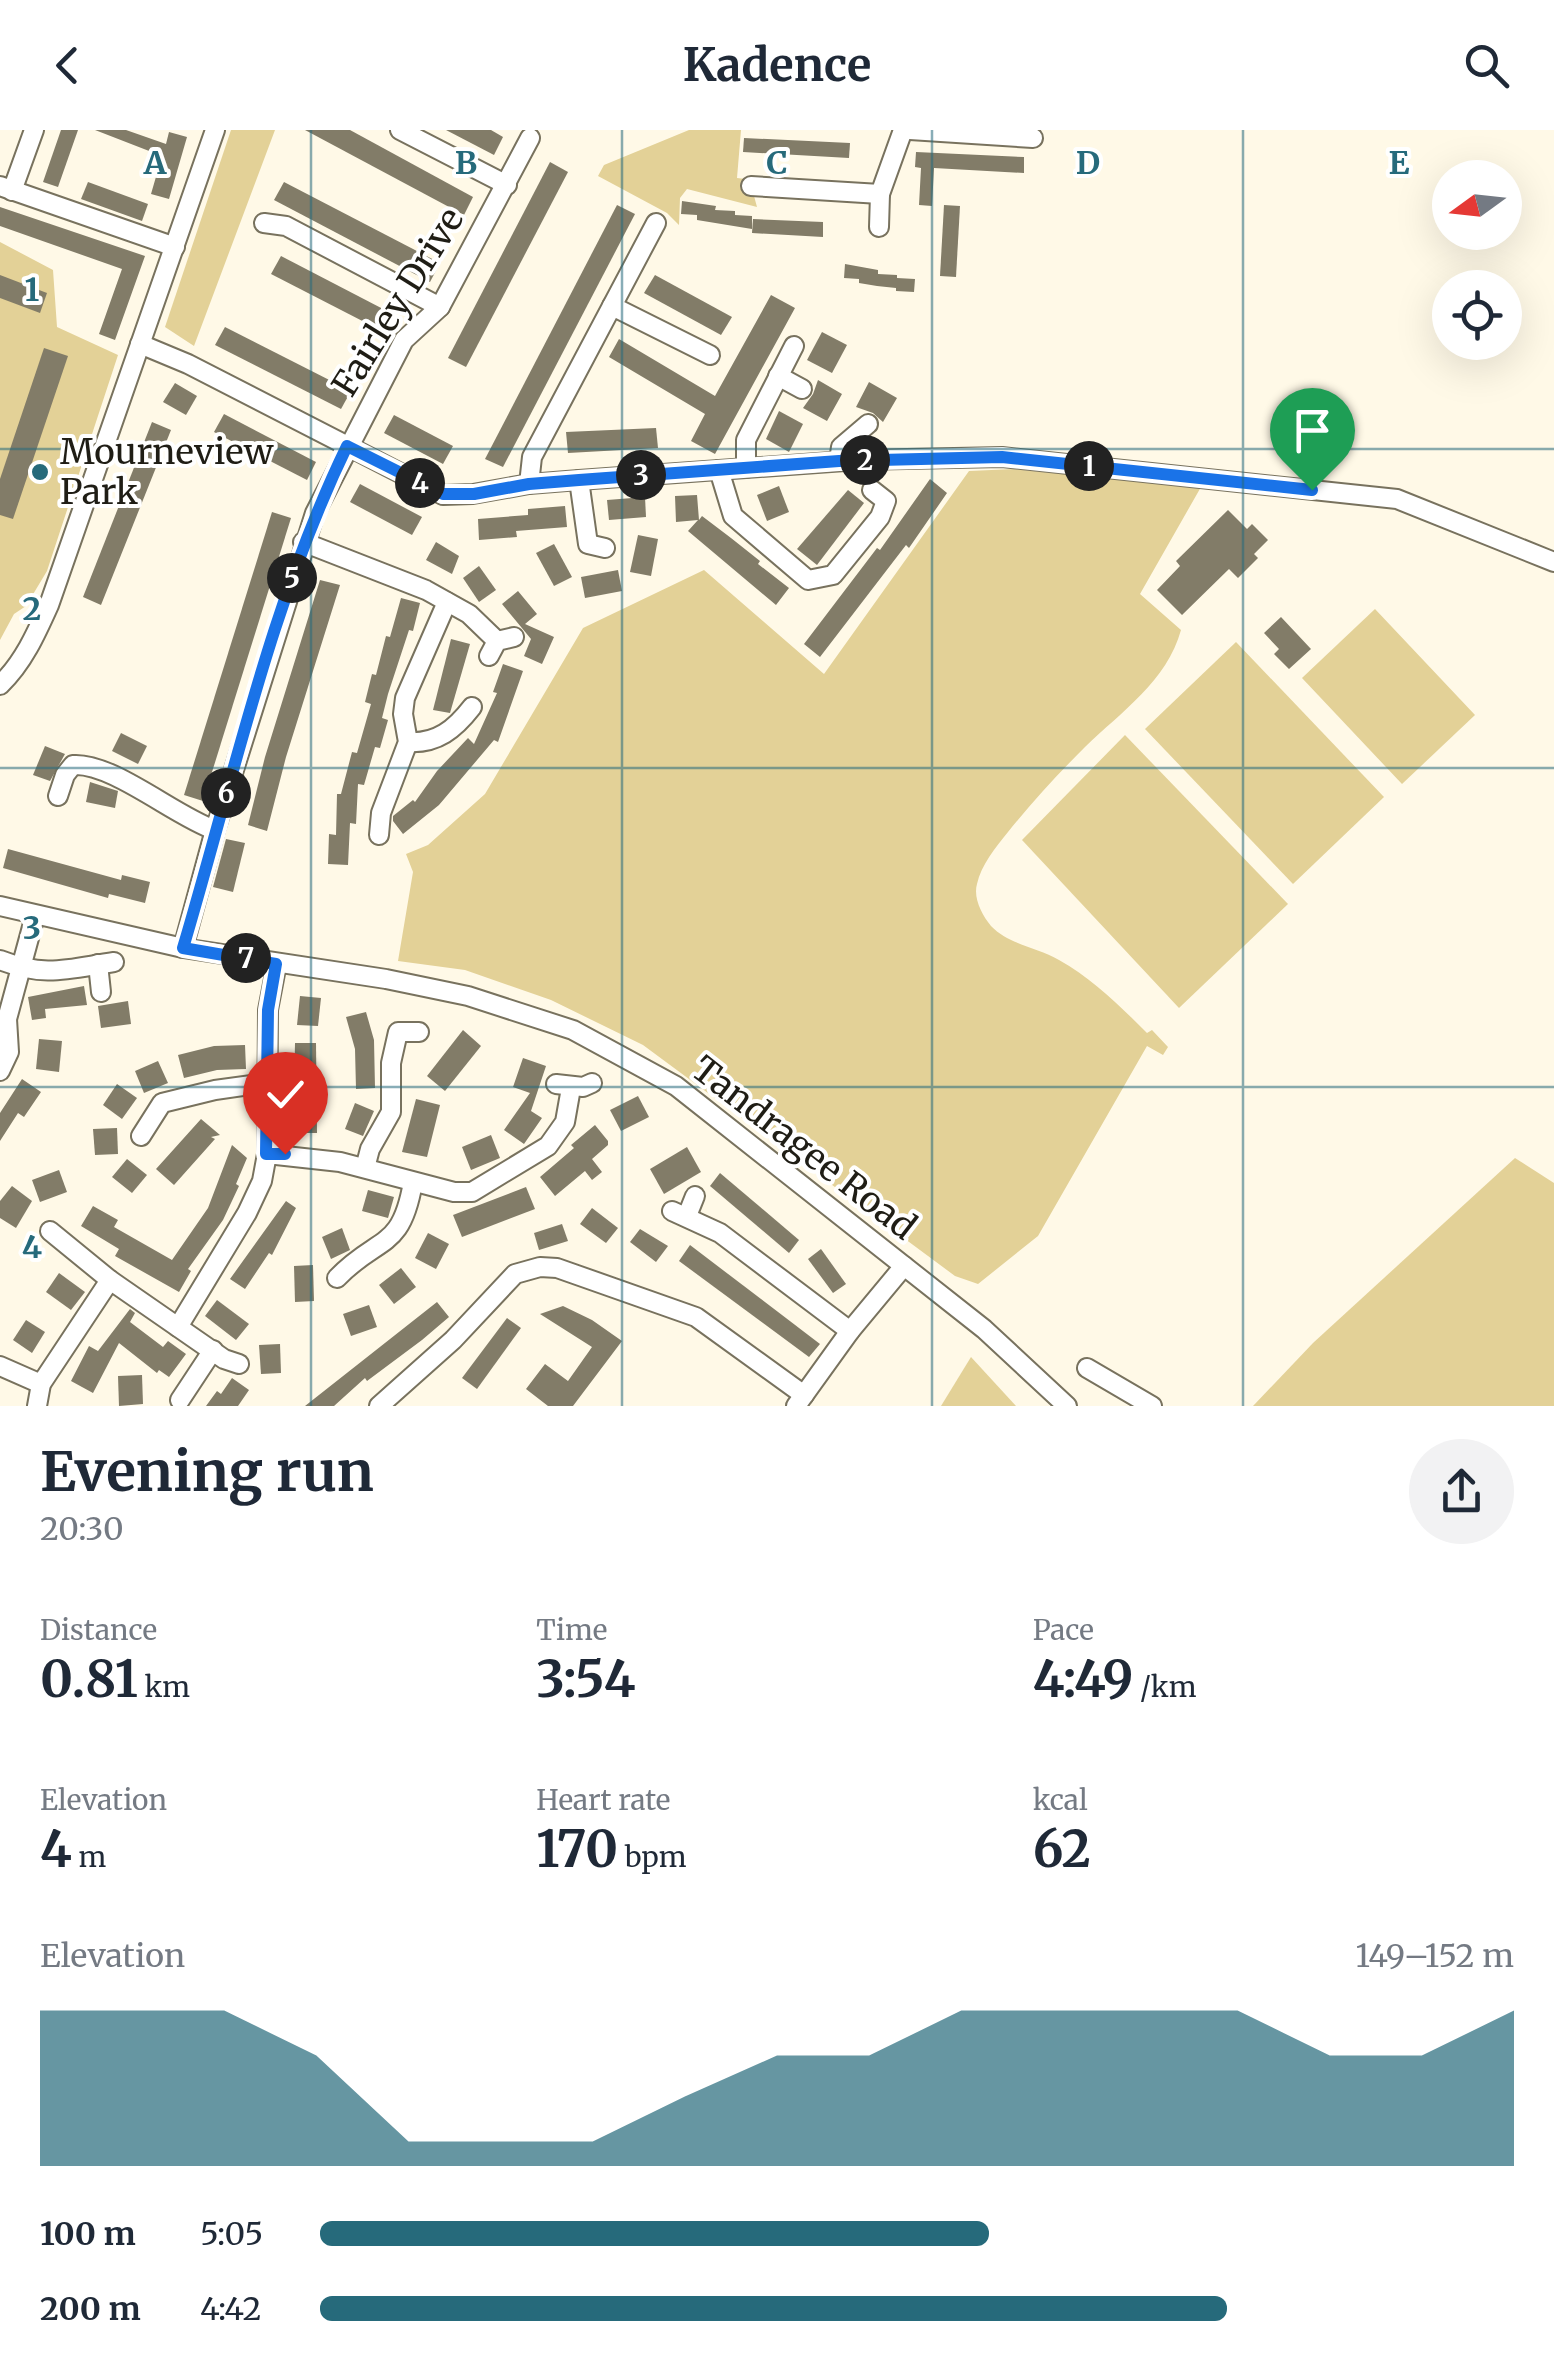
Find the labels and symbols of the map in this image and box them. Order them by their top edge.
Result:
text: A [143,143,168,183]
text: B [455,143,477,183]
text: C [766,143,788,183]
text: D [1076,143,1100,183]
text: E [1389,143,1410,183]
north arrow [1432,160,1522,250]
street label: Fairley Drive [323,200,473,404]
text: 1 [25,270,40,310]
pin [1270,388,1355,491]
place label: Mourneview Park [60,430,274,514]
pin: 2 [840,435,890,485]
pin: 1 [1064,441,1114,491]
pin: 3 [616,450,666,500]
pin: 4 [395,458,445,508]
marker: Mourneview Park [29,461,51,483]
pin: 5 [267,553,317,603]
text: 2 [23,589,41,629]
pin: 6 [201,768,251,818]
text: 3 [23,908,41,948]
pin: 7 [221,933,271,983]
street label: Tandragee Road [683,1047,925,1249]
pin [243,1052,328,1155]
text: 4 [22,1227,42,1267]

